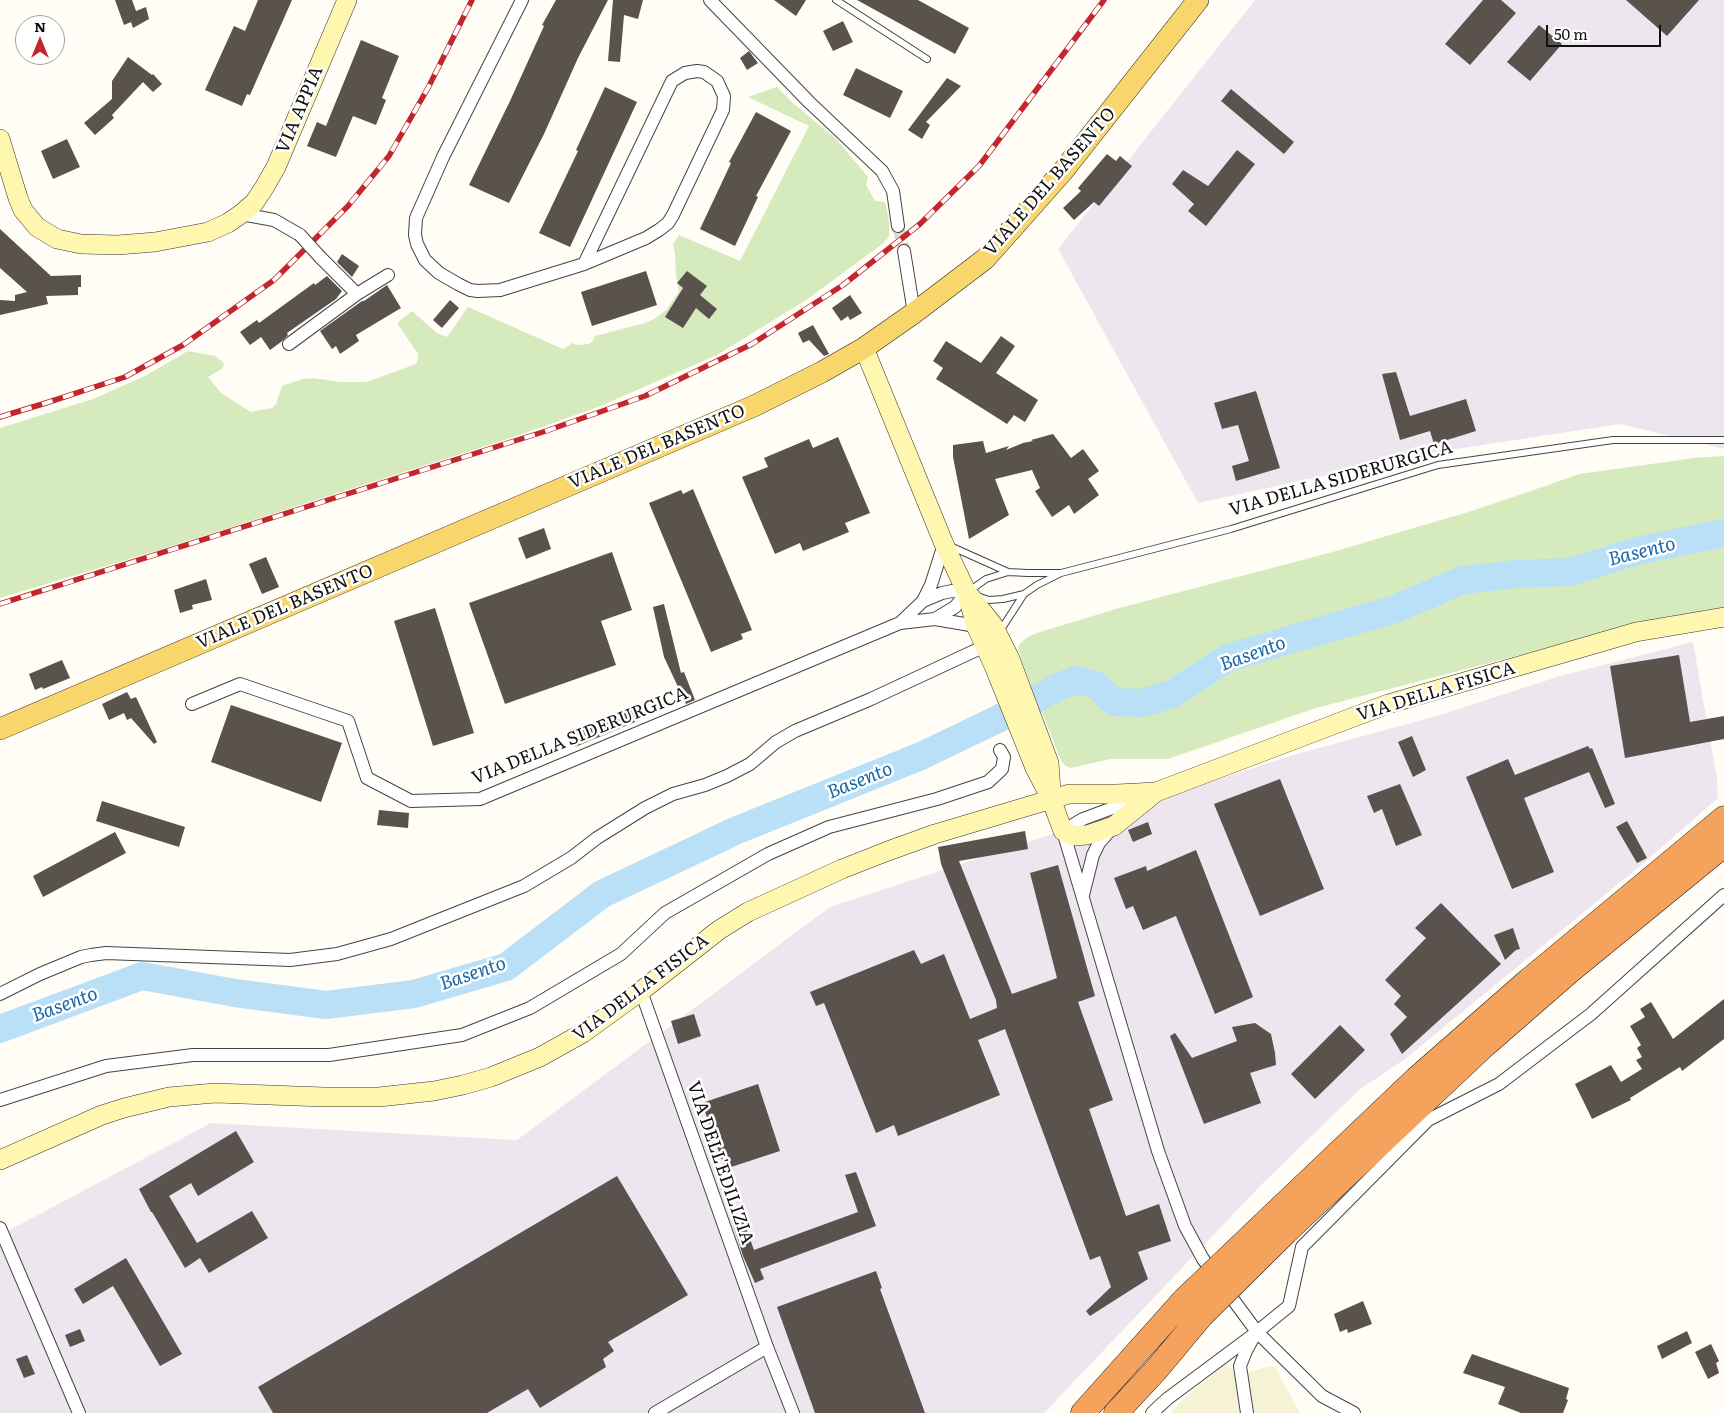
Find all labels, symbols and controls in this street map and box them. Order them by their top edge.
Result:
north arrow [15,15,65,65]
scale bar [1549,15,1664,47]
text: N [34,16,46,36]
text: 50 m [1554,22,1588,45]
street label: VIA APPIA [272,63,328,157]
street label: VIALE DEL BASENTO [980,103,1120,261]
street label: VIALE DEL BASENTO [566,400,748,494]
street label: VIA DELLA SIDERURGICA [1227,437,1455,521]
water label: Basento [1606,533,1678,571]
street label: VIALE DEL BASENTO [194,560,376,654]
water label: Basento [1217,632,1289,676]
street label: VIA DELLA FISICA [1354,658,1518,726]
street label: VIA DELLA SIDERURGICA [469,683,691,789]
water label: Basento [824,758,896,804]
street label: VIA DELLA FISICA [569,930,713,1046]
water label: Basento [437,952,509,996]
water label: Basento [29,983,101,1027]
street label: VIA DELL'EDILIZIA [682,1079,758,1247]

